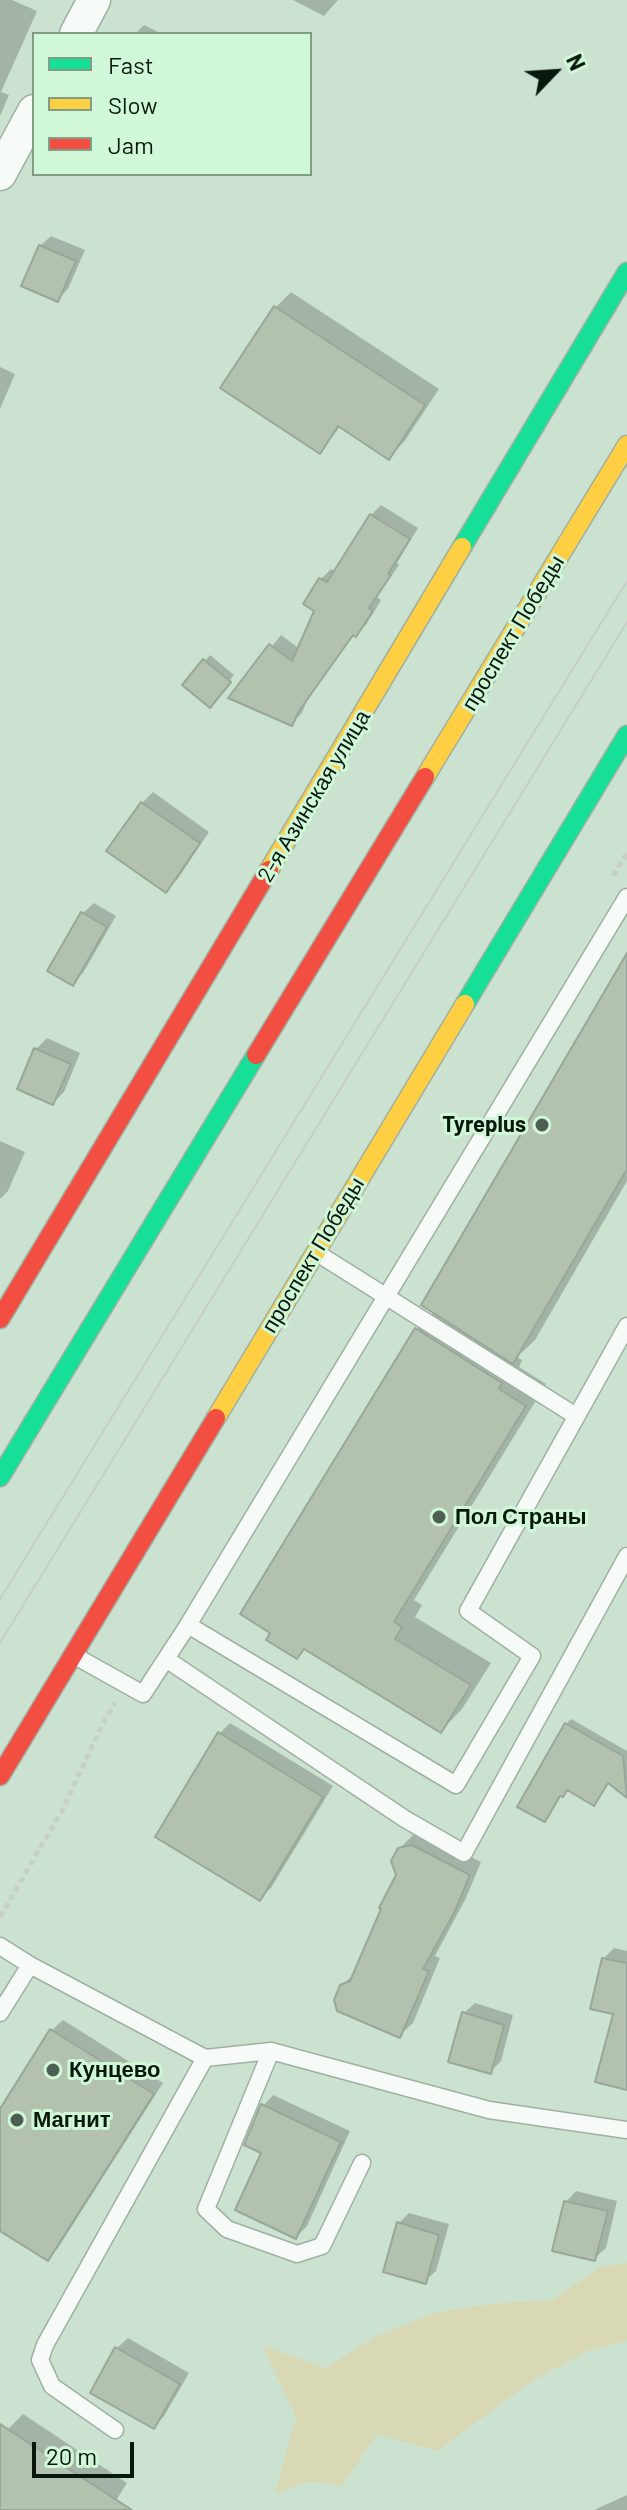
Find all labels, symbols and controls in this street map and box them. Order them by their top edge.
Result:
legend [32,32,312,176]
north arrow [515,32,595,112]
text: Fast [108,50,153,79]
text: N [562,50,592,74]
text: Slow [108,90,157,119]
text: Jam [108,130,154,159]
street label: проспект Победы [456,550,570,716]
street label: 2-я Азинская улица [252,705,376,887]
place label: Tyreplus [442,1112,526,1138]
marker: Tyreplus [533,1116,551,1134]
street label: проспект Победы [256,1172,370,1338]
place label: Пол Страны [455,1504,586,1530]
marker: Пол Страны [430,1508,448,1526]
place label: Кунцево [69,2057,160,2083]
marker: Кунцево [44,2061,62,2079]
place label: Магнит [33,2107,111,2133]
marker: Магнит [8,2111,26,2129]
scale bar [36,2426,138,2476]
text: 20 m [46,2441,97,2470]

